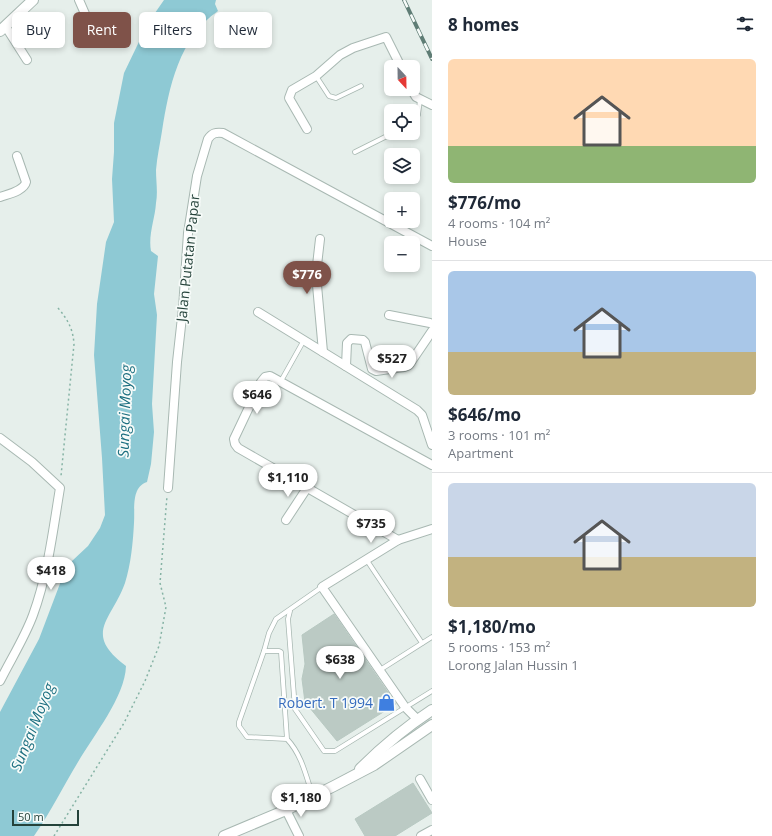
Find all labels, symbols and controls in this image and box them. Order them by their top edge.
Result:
chip: Buy [12,12,65,48]
chip: Rent [73,12,131,48]
chip: Filters [139,12,206,48]
chip: New [214,12,272,48]
text: 8 homes [448,13,519,36]
icon: filters [734,13,756,35]
north arrow [384,60,420,96]
map controls [384,60,420,272]
icon: home [566,85,638,157]
button: locate [384,104,420,140]
button: layers [384,148,420,184]
text: $776/mo [448,191,521,214]
button: + [384,192,420,228]
street label: Jalan Putatan Papar [171,193,204,325]
text: 4 rooms · 104 m² [448,214,550,232]
text: House [448,232,487,250]
button: − [384,236,420,272]
pin: $776 [283,261,331,295]
text: $776 [292,265,322,283]
icon: home [566,297,638,369]
pin: $527 [368,345,416,379]
text: $527 [377,349,407,367]
water label: Sungai Moyog [112,363,136,458]
pin: $646 [233,381,281,415]
text: $646 [242,385,272,403]
text: $646/mo [448,403,521,426]
text: 3 rooms · 101 m² [448,426,550,444]
text: Apartment [448,444,513,462]
pin: $1,110 [255,464,321,498]
text: $1,110 [268,468,308,486]
icon: home [566,509,638,581]
pin: $735 [347,510,395,544]
text: $735 [356,514,386,532]
pin: $418 [27,557,75,591]
text: $418 [36,561,66,579]
text: $1,180/mo [448,615,536,638]
text: 5 rooms · 153 m² [448,638,550,656]
pin: $638 [316,646,364,680]
text: $638 [325,650,355,668]
text: Lorong Jalan Hussin 1 [448,656,579,674]
water label: Sungai Moyog [5,679,59,773]
place label: Robert. T 1994 [278,693,373,712]
shop icon: Robert. T 1994 [376,693,396,713]
pin: $1,180 [268,784,334,818]
text: $1,180 [281,788,321,806]
scale bar [12,808,79,827]
text: 50 m [18,809,44,824]

